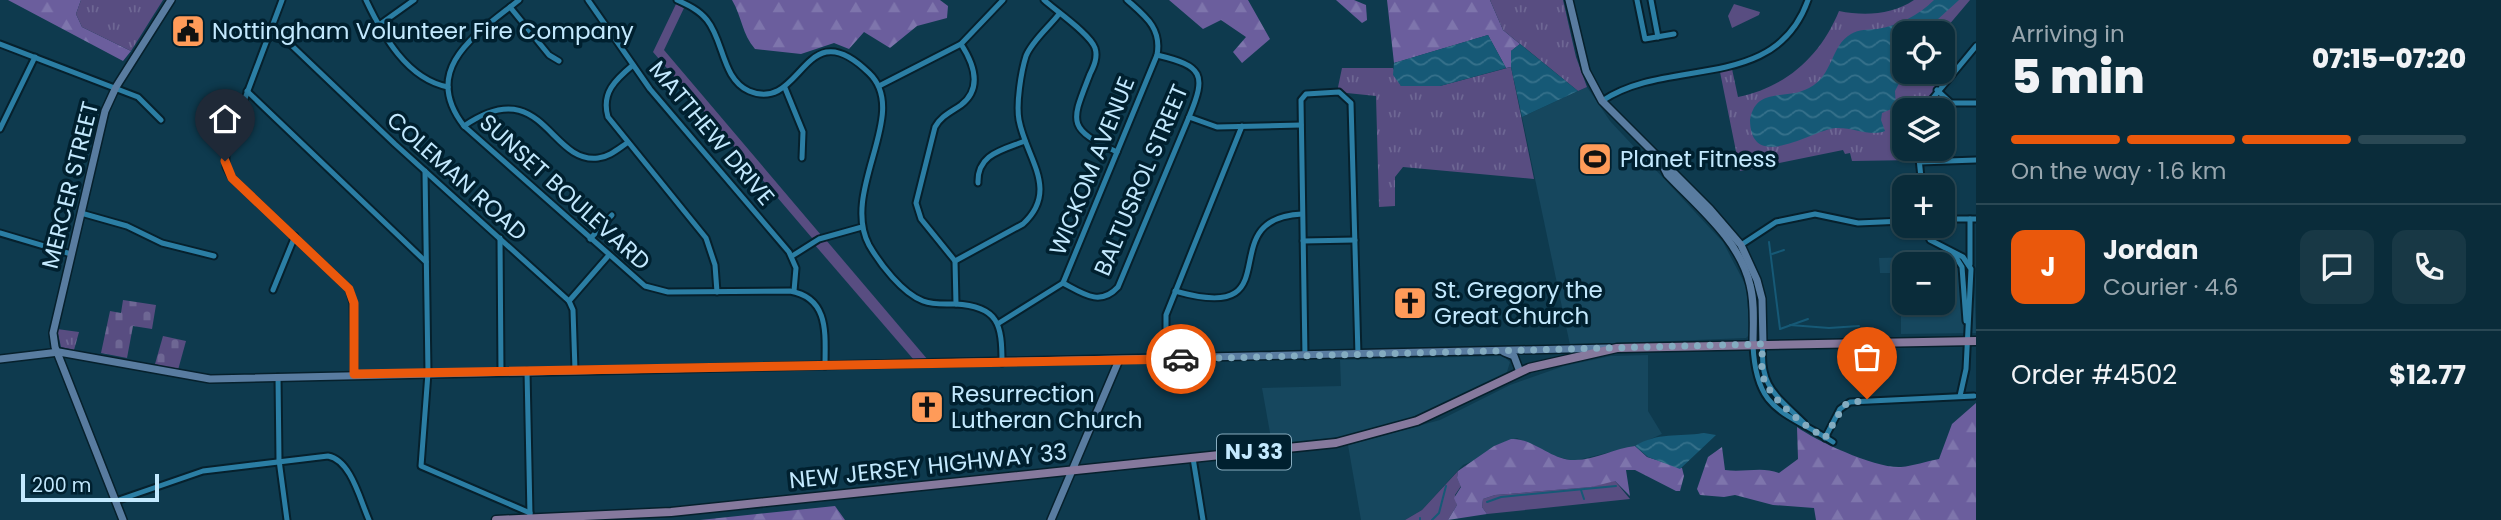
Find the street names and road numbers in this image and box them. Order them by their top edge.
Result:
street label: MATTHEW DRIVE [642,54,782,212]
street label: WICKOM AVENUE [1042,72,1142,260]
street label: BALTUSROL STREET [1086,79,1196,281]
street label: MERCER STREET [34,98,106,272]
street label: COLEMAN ROAD [380,104,534,248]
street label: SUNSET BOULEVARD [473,107,657,277]
road number: NJ 33 [1217,434,1291,470]
street label: NEW JERSEY HIGHWAY 33 [787,435,1069,497]

